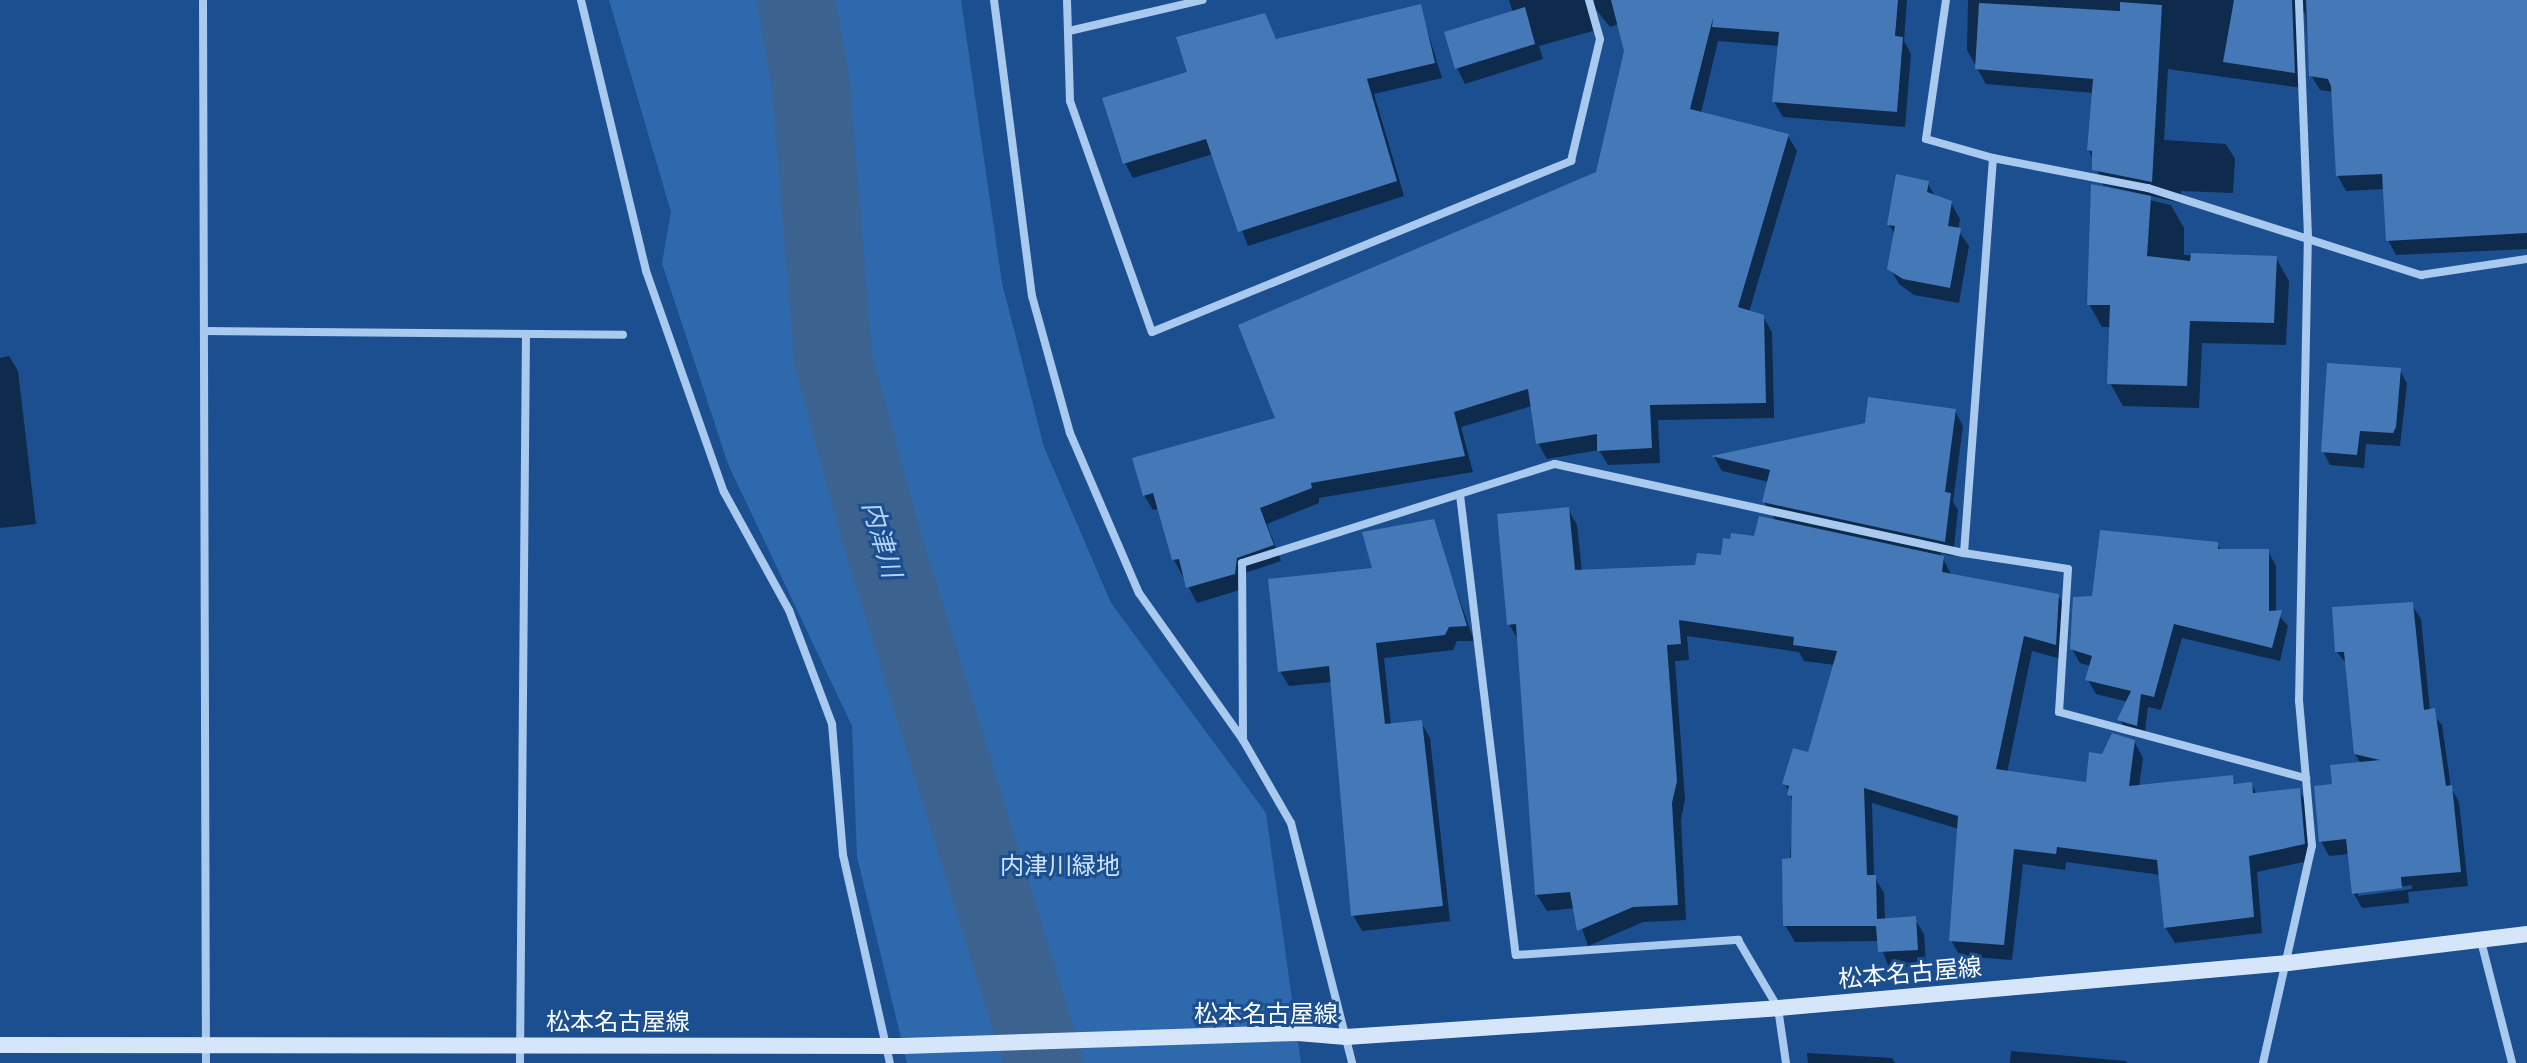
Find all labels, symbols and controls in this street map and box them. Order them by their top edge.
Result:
water label: 内津川 [857,497,909,581]
park label: 内津川緑地 [1000,851,1120,879]
street label: 松本名古屋線 [1837,951,1983,993]
street label: 松本名古屋線 [1194,999,1338,1027]
street label: 松本名古屋線 [546,1007,690,1035]

